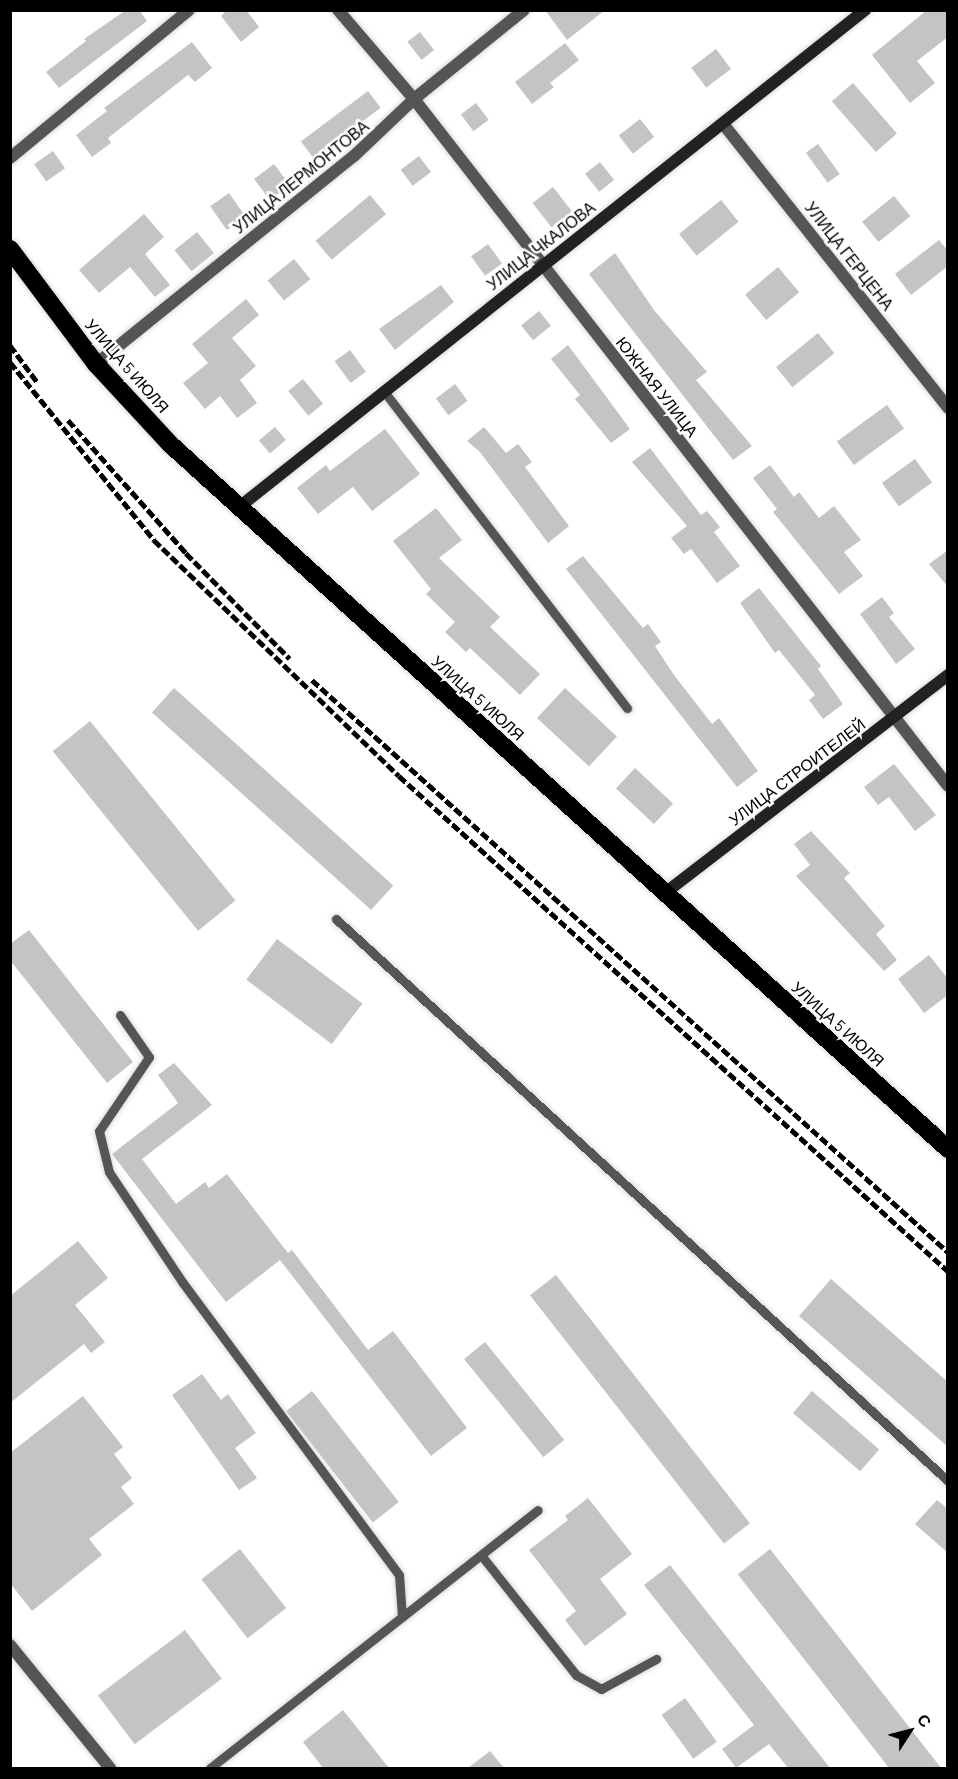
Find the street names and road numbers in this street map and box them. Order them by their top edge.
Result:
street label: УЛИЦА ЛЕРМОНТОВА [229,116,373,238]
street label: УЛИЦА ЧКАЛОВА [483,198,599,294]
street label: УЛИЦА ГЕРЦЕНА [801,198,897,314]
street label: УЛИЦА 5 ИЮЛЯ [81,315,173,417]
street label: ЮЖНАЯ УЛИЦА [612,333,702,441]
street label: УЛИЦА 5 ИЮЛЯ [428,651,528,745]
street label: УЛИЦА СТРОИТЕЛЕЙ [725,715,869,829]
street label: УЛИЦА 5 ИЮЛЯ [788,977,888,1071]

